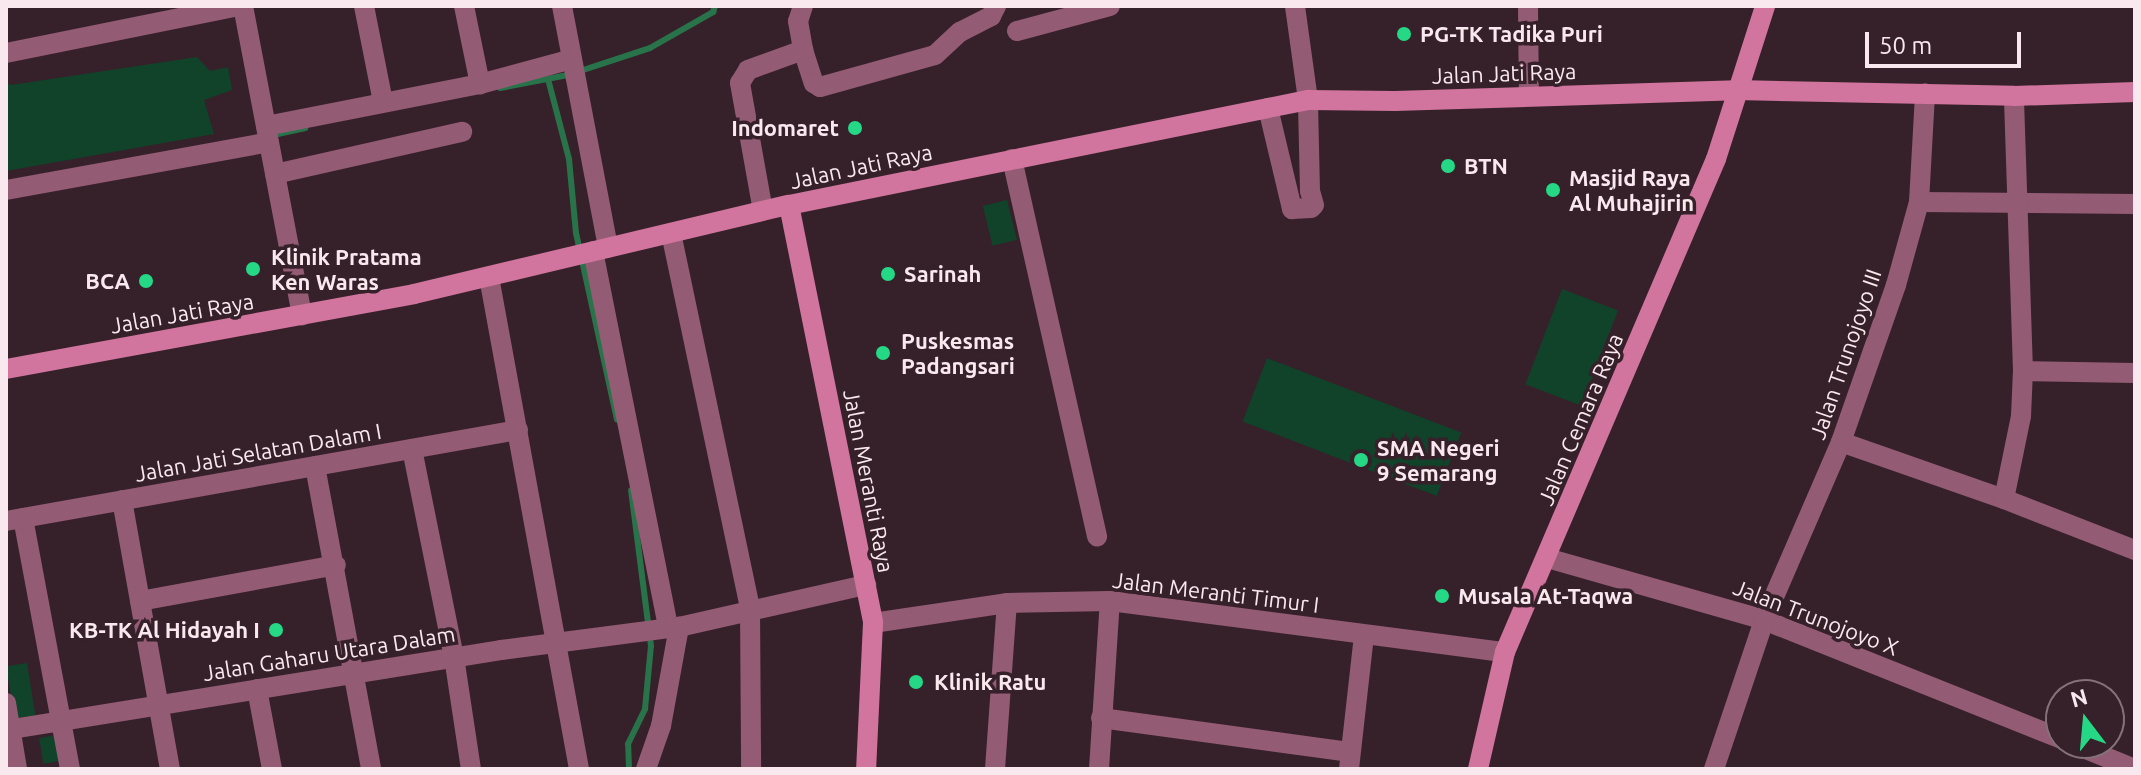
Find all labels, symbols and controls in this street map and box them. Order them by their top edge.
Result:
scale bar [1869,16,2025,66]
place label: PG-TK Tadika Puri [1420,21,1603,47]
marker: PG-TK Tadika Puri [1395,25,1413,43]
text: 50 m [1879,32,1932,59]
street label: Jalan Jati Raya [1431,57,1577,89]
place label: Indomaret [731,115,839,141]
marker: Indomaret [846,119,864,137]
street label: Jalan Jati Raya [787,138,935,194]
place label: BTN [1464,153,1508,179]
marker: BTN [1439,157,1457,175]
place label: Masjid Raya Al Muhajirin [1569,164,1694,216]
marker: Masjid Raya Al Muhajirin [1544,181,1562,199]
place label: Klinik Pratama Ken Waras [271,243,422,294]
marker: Klinik Pratama Ken Waras [242,258,264,280]
place label: Sarinah [904,261,981,287]
marker: Sarinah [879,265,897,283]
street label: Jalan Trunojoyo III [1804,265,1886,443]
place label: BCA [85,268,130,294]
marker: BCA [137,272,155,290]
street label: Jalan Jati Raya [108,287,256,339]
place label: Puskesmas Padangsari [901,327,1015,378]
street label: Jalan Cemara Raya [1532,329,1628,509]
marker: Puskesmas Padangsari [872,342,894,364]
street label: Jalan Meranti Raya [838,387,900,575]
street label: Jalan Jati Selatan Dalam I [133,417,383,487]
place label: SMA Negeri 9 Semarang [1377,434,1500,486]
marker: SMA Negeri 9 Semarang [1352,451,1370,469]
street label: Jalan Meranti Timur I [1111,566,1321,618]
street label: Jalan Trunojoyo X [1730,573,1902,661]
place label: Musala At-Taqwa [1458,583,1633,609]
marker: Musala At-Taqwa [1433,587,1451,605]
place label: KB-TK Al Hidayah I [69,617,260,643]
street label: Jalan Gaharu Utara Dalam [201,620,457,686]
marker: KB-TK Al Hidayah I [267,621,285,639]
place label: Klinik Ratu [934,669,1046,695]
marker: Klinik Ratu [905,671,927,693]
north arrow [2045,679,2125,759]
text: N [2067,683,2090,712]

